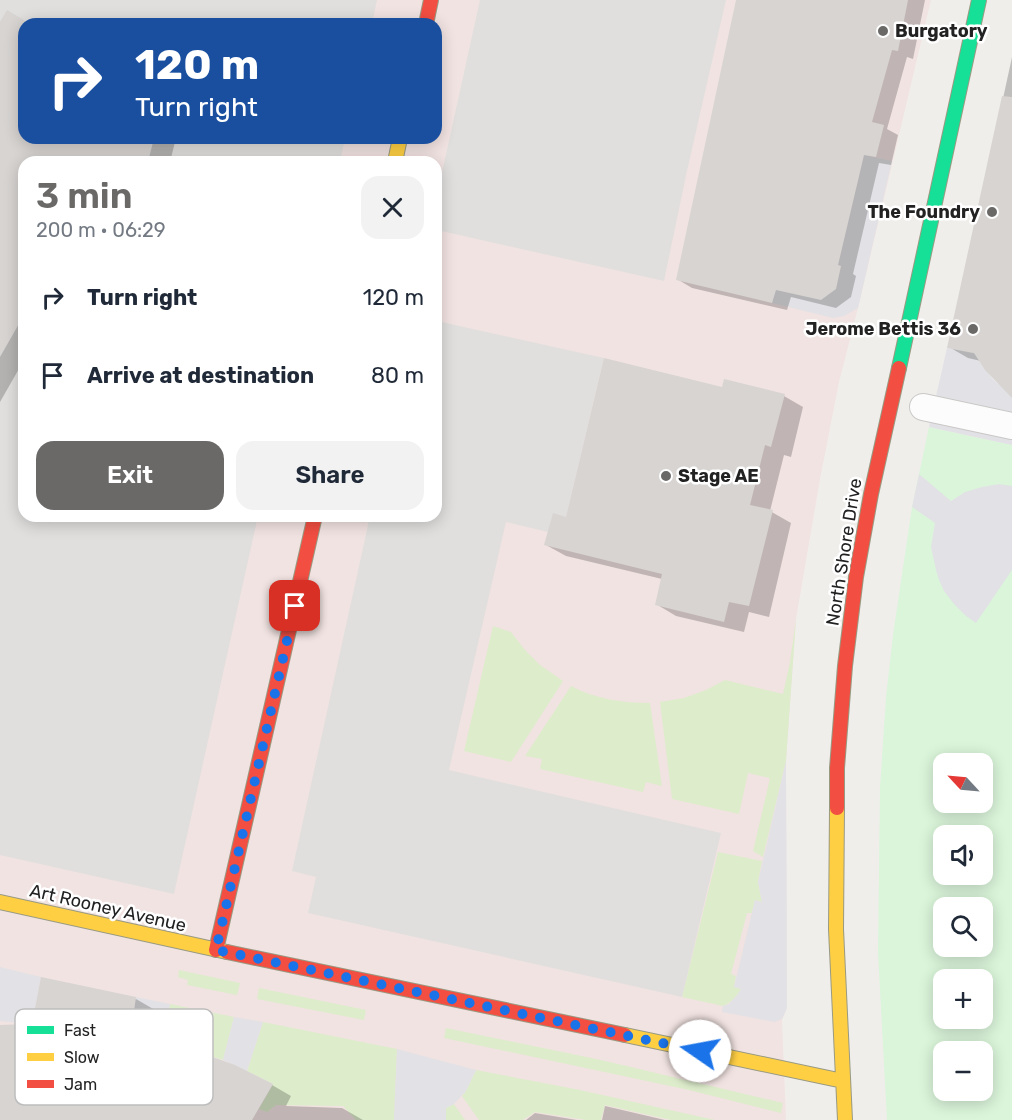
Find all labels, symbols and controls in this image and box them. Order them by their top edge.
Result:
place label: Burgatory [895,20,988,42]
marker: Burgatory [876,24,890,38]
text: 120 m [135,40,259,90]
icon: right [36,42,114,120]
text: Turn right [135,91,258,123]
text: 3 min [36,174,133,217]
button: close [361,176,424,239]
place label: The Foundry [867,201,980,223]
marker: The Foundry [985,205,999,219]
text: 200 m · 06:29 [36,218,166,242]
icon: right [36,281,69,314]
text: Turn right [87,284,197,311]
text: 120 m [363,284,424,311]
place label: Jerome Bettis 36 [805,318,961,340]
marker: Jerome Bettis 36 [966,322,980,336]
icon: arrive [36,359,69,392]
text: Arrive at destination [87,362,314,389]
text: 80 m [371,362,424,389]
button: Exit [36,441,224,510]
button: Share [236,441,424,510]
place label: Stage AE [678,465,759,487]
marker: Stage AE [659,469,673,483]
street label: North Shore Drive [821,477,867,627]
pin [269,580,320,631]
icon: arrive [278,589,311,622]
north arrow [933,753,993,813]
map controls [933,753,993,1101]
button: sound [933,825,993,885]
street label: Art Rooney Avenue [28,879,188,937]
button: search [933,897,993,957]
button: + [933,969,993,1029]
legend [15,1009,213,1105]
position arrow [668,1019,732,1083]
text: Fast [64,1021,96,1040]
button: − [933,1041,993,1101]
text: Slow [64,1048,100,1067]
text: Jam [64,1075,97,1094]

